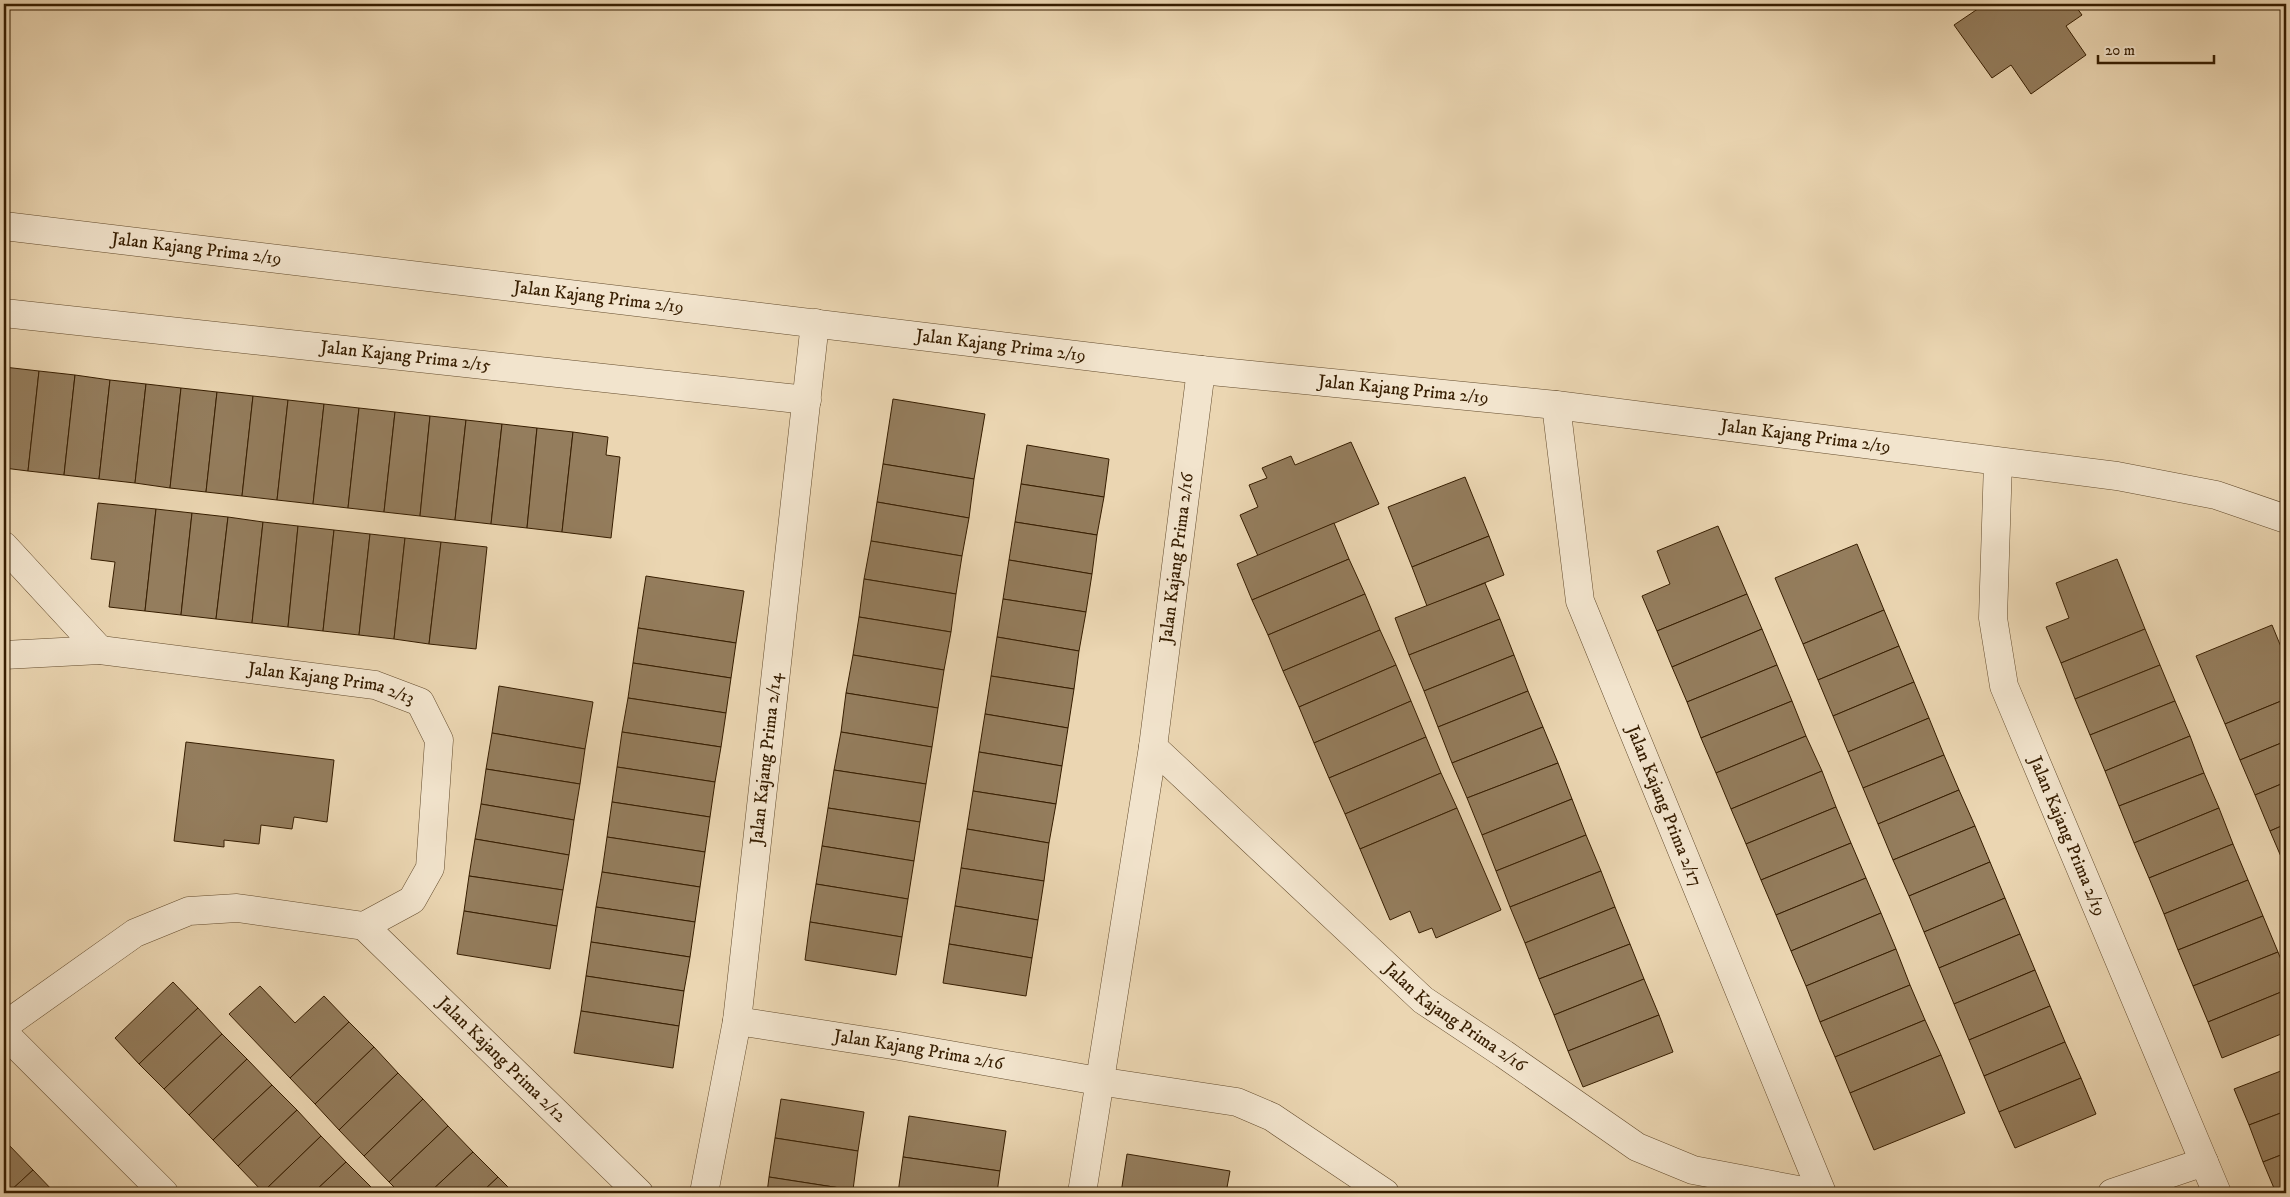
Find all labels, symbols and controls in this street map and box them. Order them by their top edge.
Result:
scale bar [2098,32,2214,64]
text: 20 m [2105,41,2135,60]
street label: Jalan Kajang Prima 2/19 [108,228,283,270]
street label: Jalan Kajang Prima 2/19 [510,276,685,319]
street label: Jalan Kajang Prima 2/19 [912,325,1087,367]
street label: Jalan Kajang Prima 2/15 [317,336,492,377]
street label: Jalan Kajang Prima 2/19 [1315,370,1490,409]
street label: Jalan Kajang Prima 2/19 [1717,415,1892,458]
street label: Jalan Kajang Prima 2/16 [1155,471,1199,647]
street label: Jalan Kajang Prima 2/13 [245,658,417,710]
street label: Jalan Kajang Prima 2/14 [746,671,787,848]
street label: Jalan Kajang Prima 2/17 [1620,721,1707,890]
street label: Jalan Kajang Prima 2/19 [2023,751,2110,920]
street label: Jalan Kajang Prima 2/16 [1378,957,1531,1077]
street label: Jalan Kajang Prima 2/12 [431,991,571,1127]
street label: Jalan Kajang Prima 2/16 [830,1025,1006,1075]

